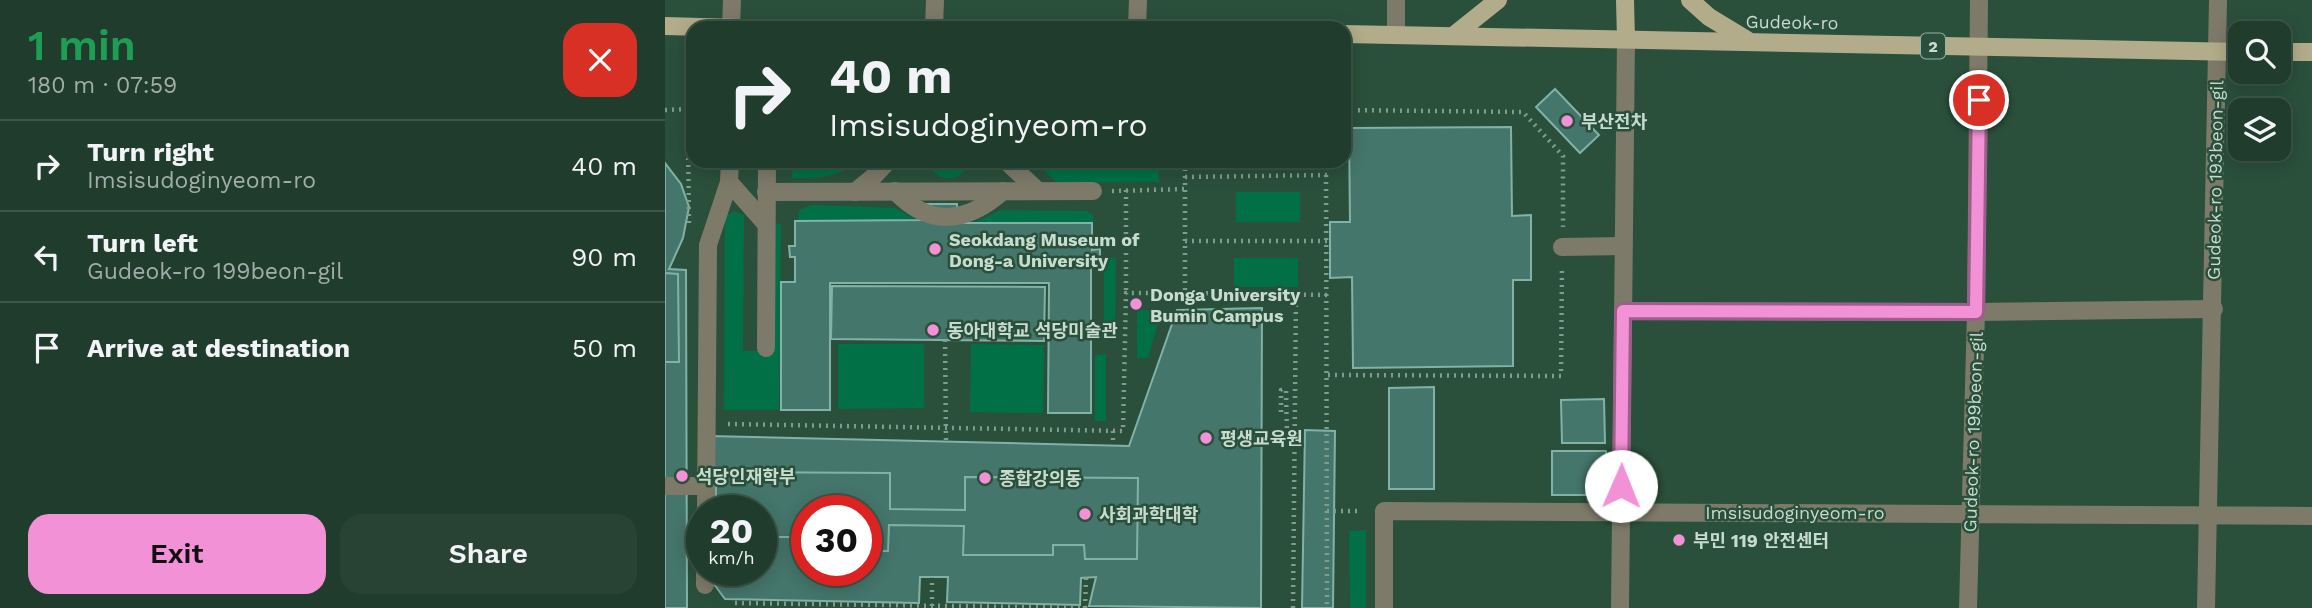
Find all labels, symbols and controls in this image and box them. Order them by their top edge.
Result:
street label: Gudeok-ro [1745,11,1839,33]
text: 1 min [28,21,136,70]
map controls [2228,21,2291,161]
button: search [2228,21,2291,84]
button: close [563,23,637,97]
road number: 2 [1921,34,1945,58]
text: 40 m [829,47,952,105]
icon: right [714,49,805,140]
pin [1949,70,2009,130]
text: 180 m · 07:59 [28,72,177,99]
street label: Gudeok-ro 193beon-gil [2203,80,2227,280]
icon: arrive [1960,81,1998,119]
button: layers [2228,98,2291,161]
text: Imsisudoginyeom-ro [829,106,1148,144]
place label: 부산전차 [1581,111,1648,132]
marker: 부산전차 [1559,113,1575,129]
text: Turn right [87,137,214,167]
icon: right [28,147,66,185]
text: 40 m [571,151,637,181]
text: Imsisudoginyeom-ro [87,167,316,194]
text: Turn left [87,228,198,258]
place label: Seokdang Museum of Dong-a University [949,229,1140,271]
icon: left [28,238,66,276]
marker: Seokdang Museum of Dong-a University [927,241,943,257]
text: 90 m [571,242,637,272]
text: Gudeok-ro 199beon-gil [87,258,343,285]
place label: Donga University Bumin Campus [1150,284,1301,326]
marker: Donga University Bumin Campus [1128,296,1144,312]
place label: 동아대학교 석당미술관 [947,320,1118,341]
marker: 동아대학교 석당미술관 [925,322,941,338]
icon: arrive [28,329,66,367]
street label: Gudeok-ro 199beon-gil [1959,331,1987,533]
text: Arrive at destination [87,333,350,363]
text: 50 m [572,333,637,363]
place label: 평생교육원 [1220,428,1303,449]
marker: 평생교육원 [1198,430,1214,446]
position arrow [1584,449,1658,523]
place label: 석당인재학부 [696,466,795,487]
marker: 석당인재학부 [674,468,690,484]
place label: 종합강의동 [999,468,1082,489]
marker: 종합강의동 [977,470,993,486]
speed limit sign: 30 [791,495,882,586]
street label: Imsisudoginyeom-ro [1705,502,1885,523]
place label: 사회과학대학 [1099,504,1199,525]
marker: 사회과학대학 [1077,506,1093,522]
text: 20 [710,510,753,552]
button: Exit [28,514,326,594]
button: Share [340,514,637,594]
place label: 부민 119 안전센터 [1693,530,1829,551]
marker: 부민 119 안전센터 [1671,532,1687,548]
text: km/h [708,547,755,568]

